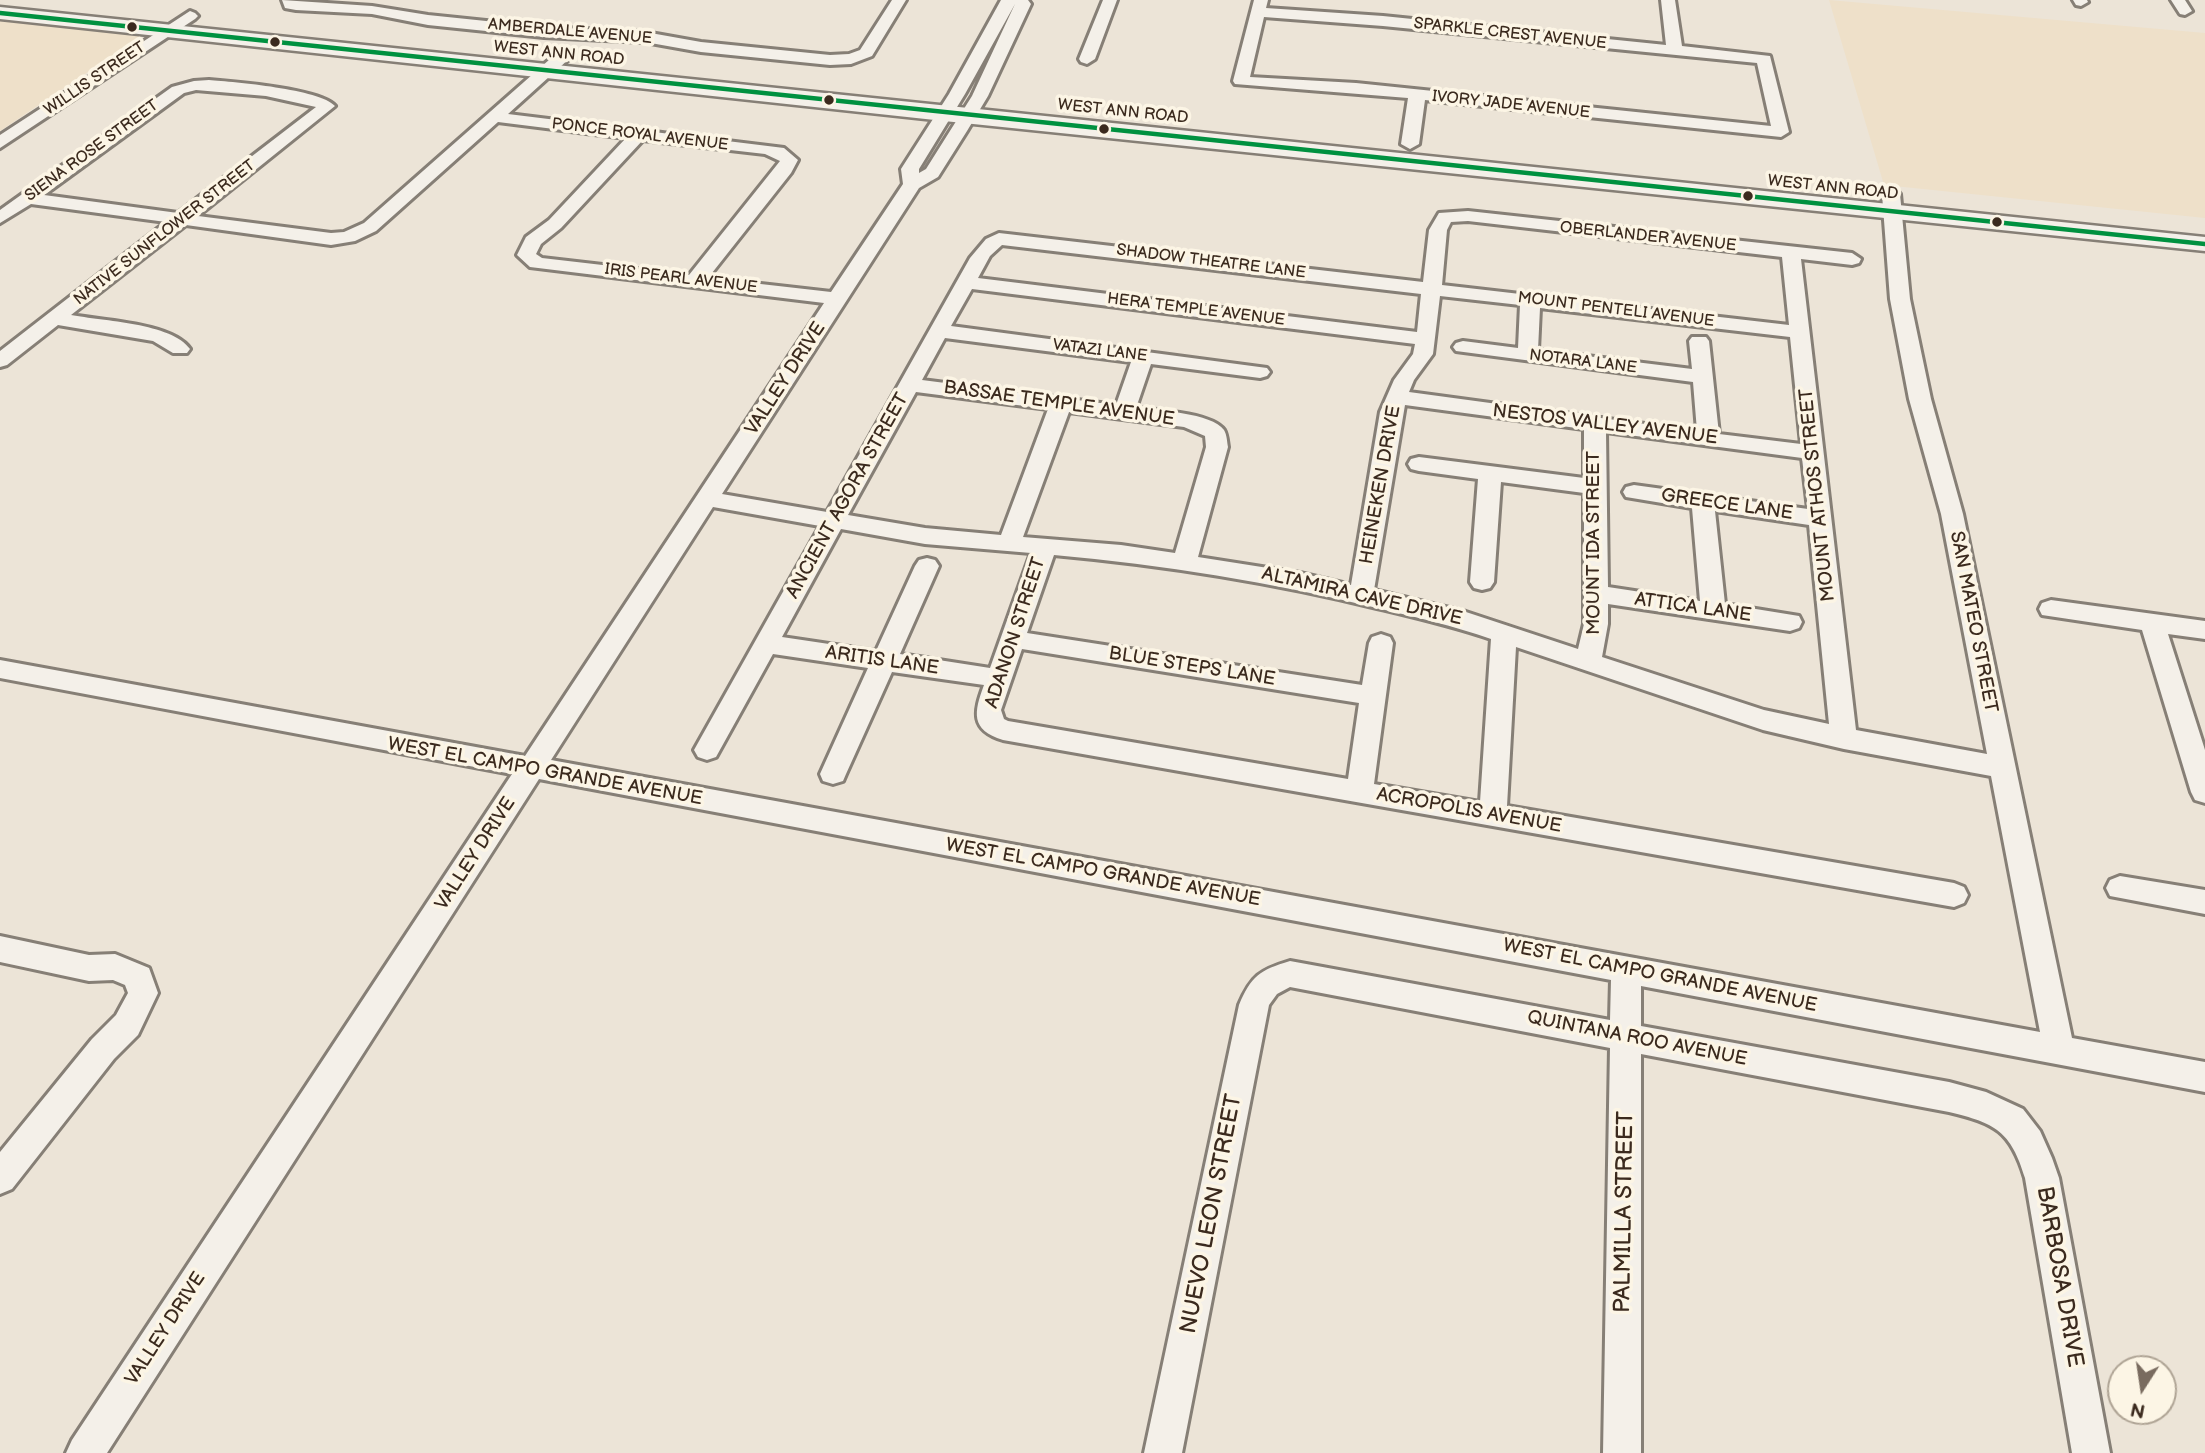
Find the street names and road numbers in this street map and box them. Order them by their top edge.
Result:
street label: SPARKLE CREST AVENUE [1413,14,1607,54]
street label: AMBERDALE AVENUE [487,15,653,49]
street label: WILLIS STREET [41,38,149,120]
street label: WEST ANN ROAD [493,38,625,70]
street label: IVORY JADE AVENUE [1431,87,1591,123]
street label: SIENA ROSE STREET [21,96,163,206]
street label: WEST ANN ROAD [1057,96,1189,128]
street label: PONCE ROYAL AVENUE [551,115,729,155]
street label: NATIVE SUNFLOWER STREET [70,156,260,310]
street label: WEST ANN ROAD [1767,172,1899,204]
street label: OBERLANDER AVENUE [1559,218,1737,256]
street label: SHADOW THEATRE LANE [1115,241,1307,283]
street label: IRIS PEARL AVENUE [604,260,758,298]
street label: MOUNT PENTELI AVENUE [1517,288,1715,332]
street label: HERA TEMPLE AVENUE [1106,290,1286,330]
street label: VALLEY DRIVE [741,318,831,440]
street label: VATAZI LANE [1052,336,1148,366]
street label: NOTARA LANE [1528,346,1638,378]
street label: BASSAE TEMPLE AVENUE [942,377,1176,431]
street label: MOUNT ATHOS STREET [1795,387,1841,603]
street label: ANCIENT AGORA STREET [782,389,914,603]
street label: NESTOS VALLEY AVENUE [1491,400,1719,450]
street label: HEINEKEN DRIVE [1356,404,1406,566]
street label: MOUNT IDA STREET [1583,451,1605,635]
street label: GREECE LANE [1660,484,1794,526]
street label: SAN MATEO STREET [1944,529,2002,715]
street label: ADANON STREET [981,555,1051,711]
street label: ALTAMIRA CAVE DRIVE [1260,563,1464,631]
street label: ATTICA LANE [1633,589,1753,627]
street label: ARITIS LANE [824,642,940,680]
street label: BLUE STEPS LANE [1107,643,1277,691]
street label: WEST EL CAMPO GRANDE AVENUE [386,733,704,811]
street label: ACROPOLIS AVENUE [1375,784,1563,838]
street label: VALLEY DRIVE [431,793,521,915]
street label: WEST EL CAMPO GRANDE AVENUE [944,834,1262,912]
street label: WEST EL CAMPO GRANDE AVENUE [1501,934,1819,1018]
street label: QUINTANA ROO AVENUE [1525,1006,1749,1072]
street label: NUEVO LEON STREET [1175,1092,1249,1336]
street label: PALMILLA STREET [1609,1111,1641,1313]
street label: BARBOSA DRIVE [2030,1184,2088,1370]
street label: VALLEY DRIVE [121,1268,211,1390]

